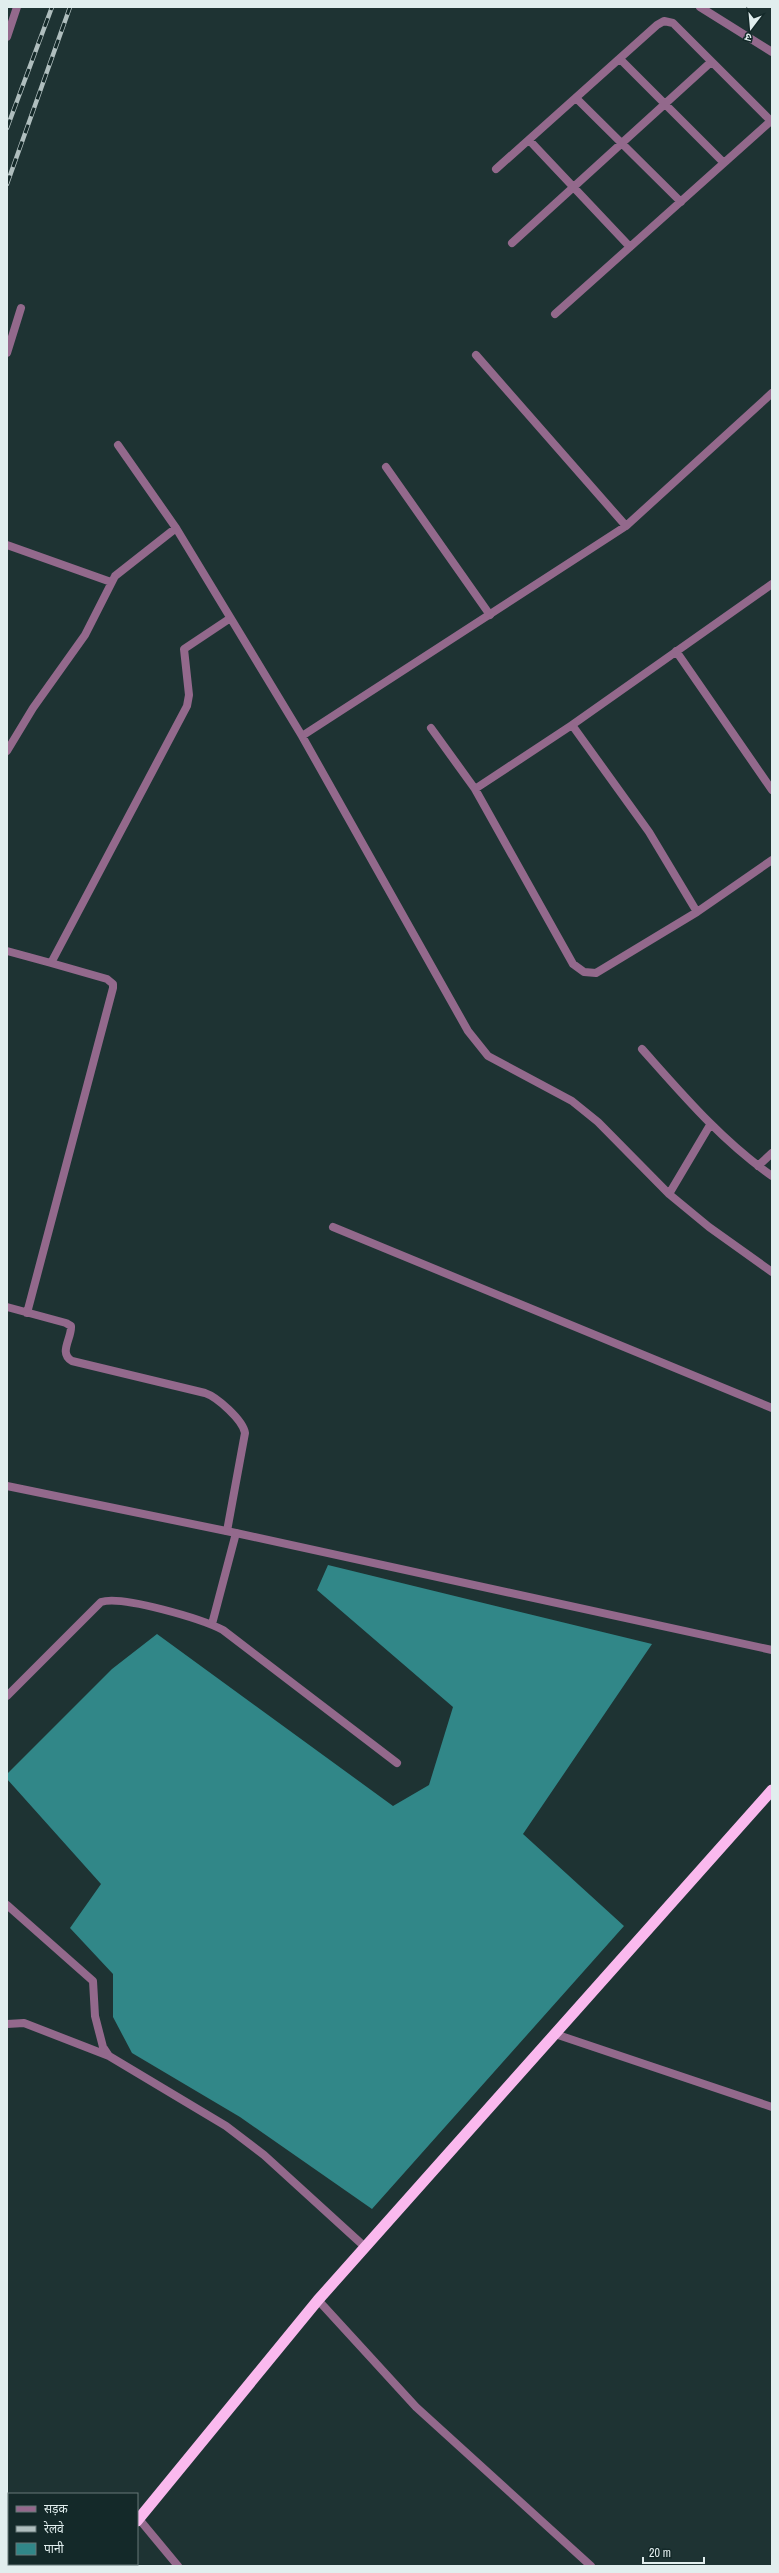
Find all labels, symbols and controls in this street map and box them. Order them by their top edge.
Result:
north arrow [731,8,771,48]
text: उ [743,30,753,45]
legend [8,2493,138,2565]
text: सड़क [44,2501,69,2517]
text: रेलवे [44,2521,64,2537]
scale bar [643,2539,704,2565]
text: पानी [44,2541,65,2557]
text: 20 m [649,2545,671,2561]

